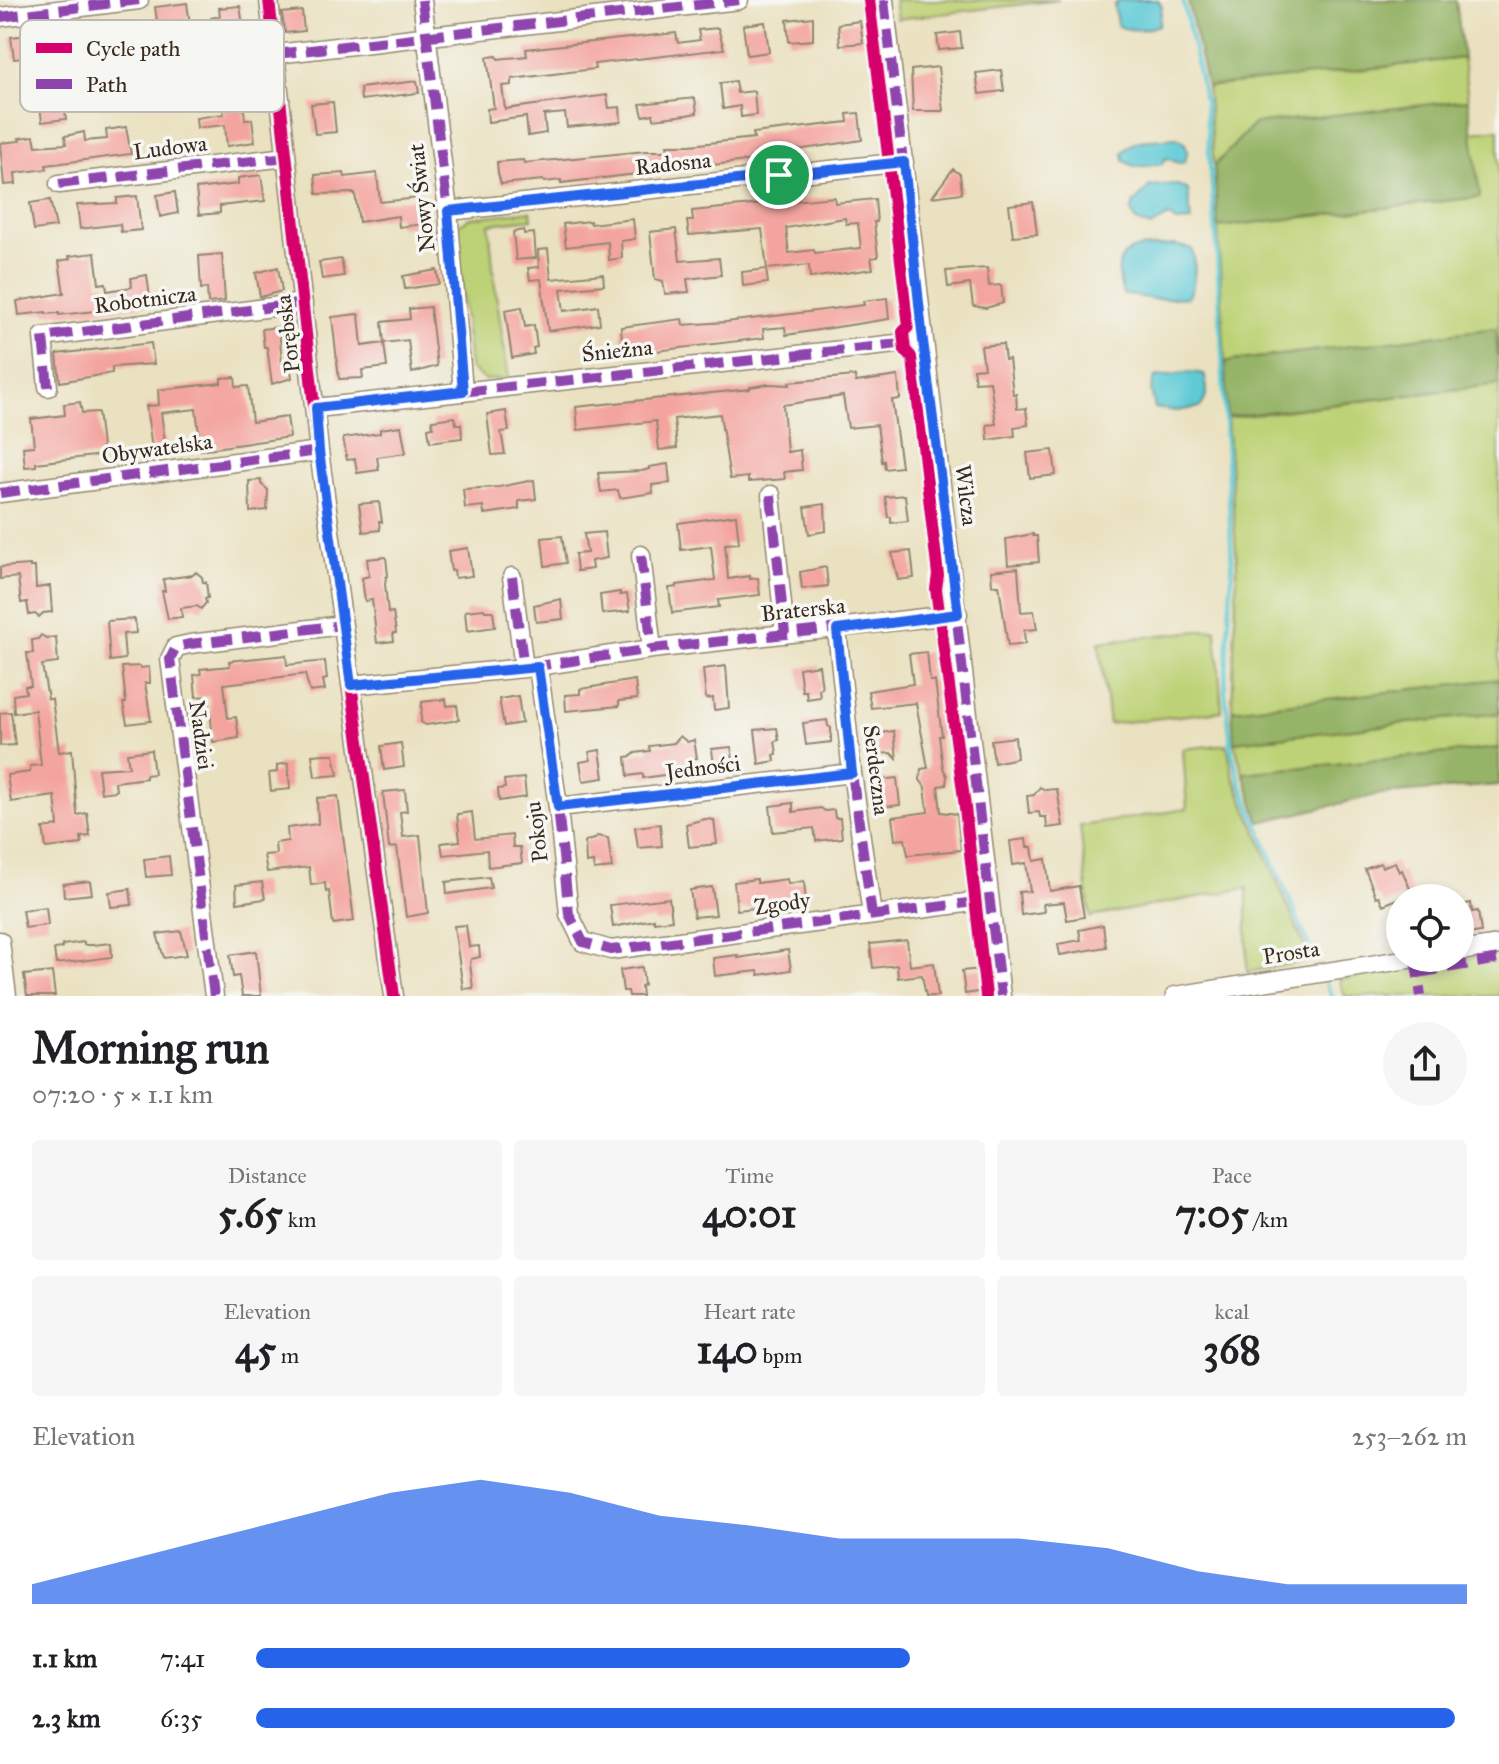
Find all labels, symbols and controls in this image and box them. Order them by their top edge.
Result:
legend [20,20,284,112]
text: Cycle path [86,35,181,62]
text: Path [86,71,128,98]
street label: Ludowa [132,130,209,165]
pin [745,141,813,209]
street label: Nowy Świat [402,142,441,254]
street label: Radosna [634,146,713,181]
icon: arrive [757,153,801,197]
street label: Robotnicza [92,280,198,319]
street label: Porębska [269,293,306,375]
street label: Śnieżna [580,333,654,368]
street label: Obywatelska [100,427,215,470]
street label: Wilcza [949,463,984,528]
street label: Braterska [760,592,847,627]
street label: Nadziei [183,699,220,772]
street label: Serdeczna [858,723,896,817]
street label: Jedności [662,750,742,786]
street label: Pokoju [519,799,554,864]
map controls [1386,884,1474,972]
button: locate [1386,884,1474,972]
street label: Zgody [752,886,813,921]
street label: Prosta [1261,935,1322,970]
text: Morning run [32,1021,269,1075]
button: share [1383,1022,1467,1106]
text: 07:20 · 5 × 1.1 km [32,1078,213,1110]
text: Distance [228,1162,307,1189]
text: Time [725,1162,774,1189]
text: Pace [1212,1162,1252,1189]
text: 5.65 [218,1189,283,1238]
text: 40:01 [702,1189,797,1238]
text: 7:05 [1175,1189,1249,1238]
text: km [283,1206,316,1233]
text: /km [1249,1206,1288,1233]
text: Elevation [223,1298,311,1325]
text: Heart rate [703,1298,796,1325]
text: kcal [1215,1298,1249,1325]
text: 45 [235,1325,276,1374]
text: 140 [696,1325,758,1374]
text: 368 [1203,1325,1261,1374]
text: m [276,1342,299,1369]
text: bpm [758,1342,803,1369]
text: Elevation [32,1420,135,1452]
text: 253–262 m [1352,1420,1467,1452]
text: 1.1 km [32,1642,97,1674]
text: 7:41 [160,1642,205,1674]
text: 2.3 km [32,1702,101,1734]
text: 6:35 [160,1702,202,1734]

